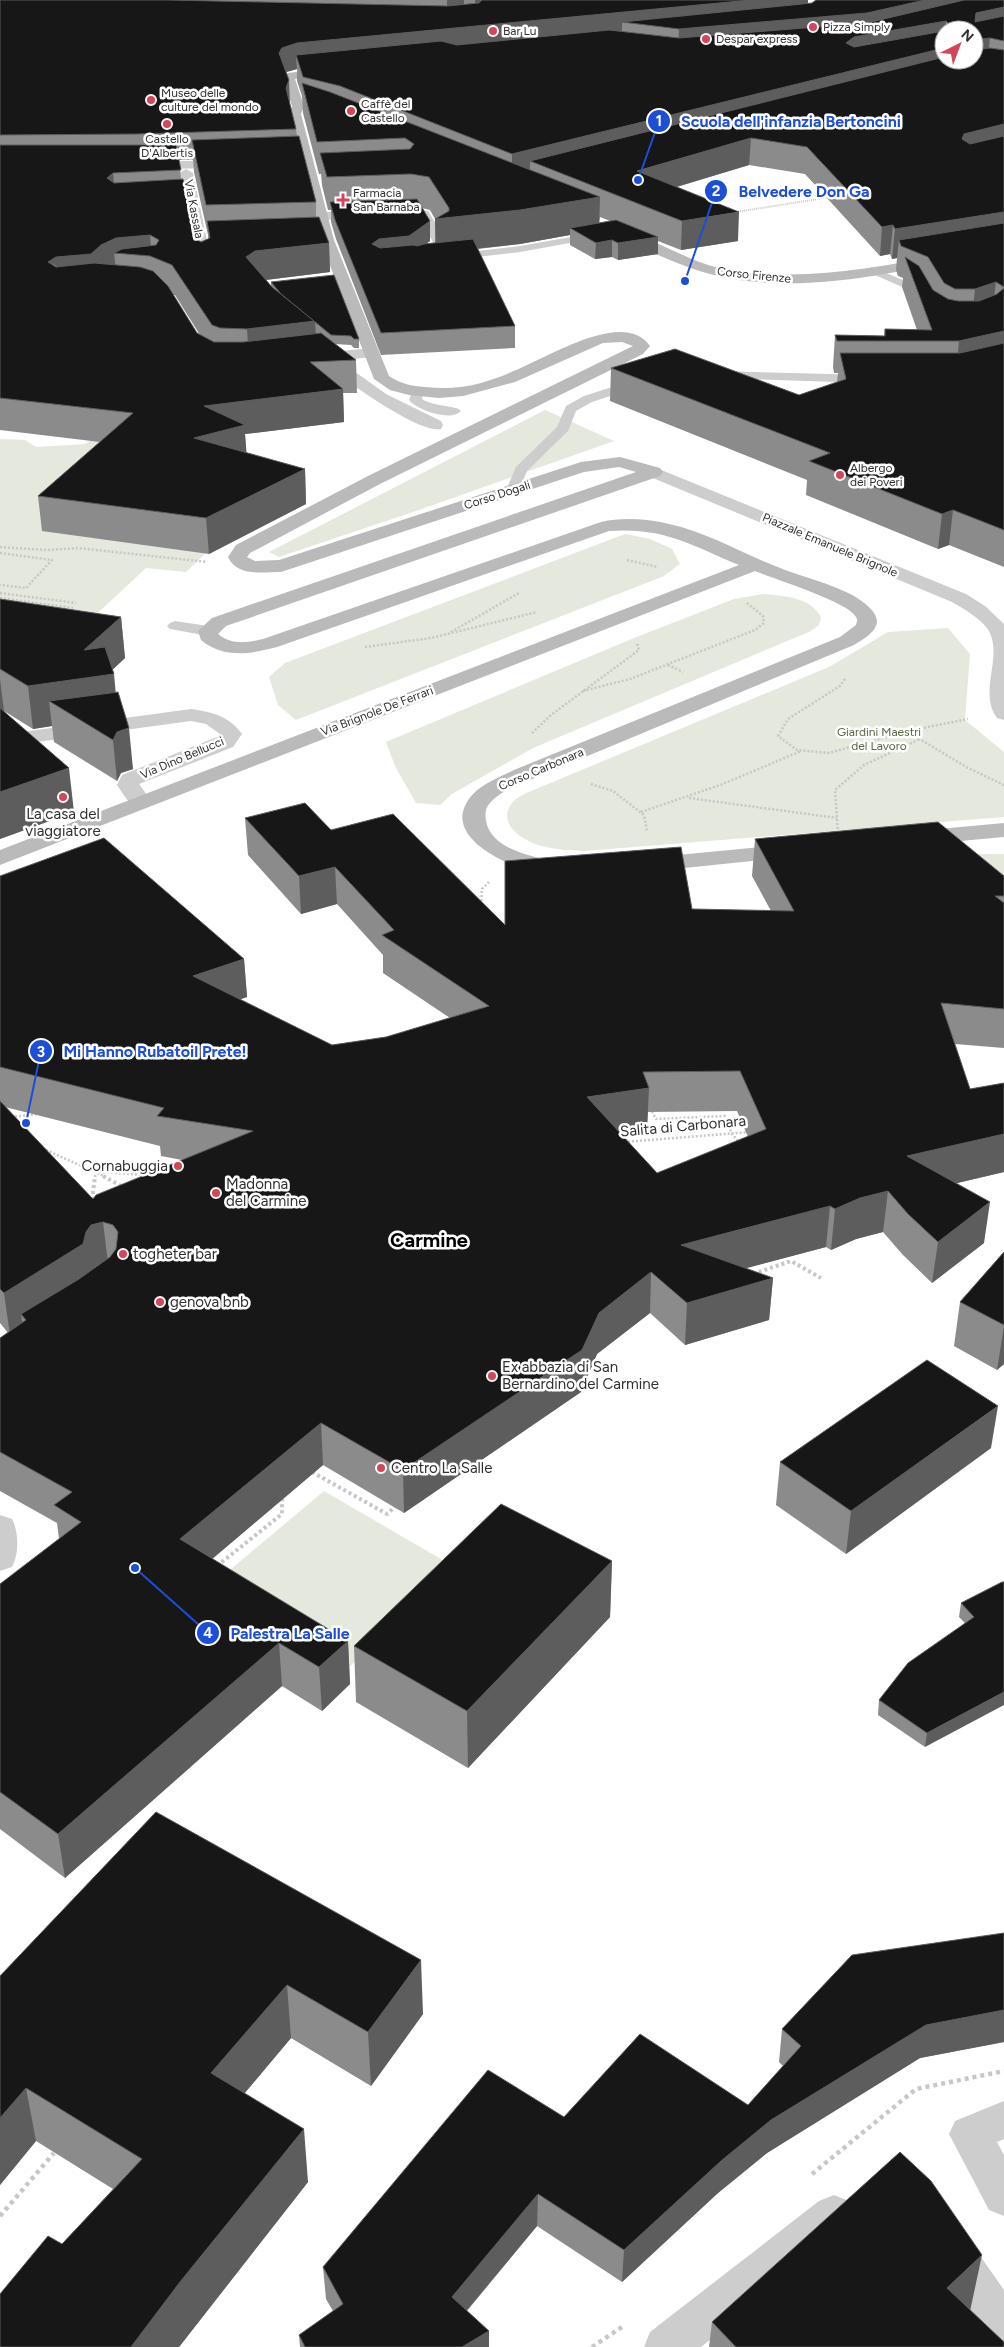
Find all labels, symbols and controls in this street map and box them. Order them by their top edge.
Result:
place label: Pizza Simply [823,20,891,34]
north arrow [934,20,984,70]
marker: Pizza Simply [807,21,819,33]
place label: Bar Lu [503,24,536,38]
marker: Bar Lu [487,25,499,37]
text: N [958,26,977,46]
place label: Despar express [716,32,798,46]
marker: Despar express [700,33,712,45]
place label: Museo delle culture del mondo [161,86,259,114]
marker: Museo delle culture del mondo [145,94,157,106]
place label: Caffè del Castello [361,97,410,125]
marker: Caffè del Castello [345,105,357,117]
callout: Scuola dell'infanzia Bertoncini [646,106,911,137]
text: 1 [656,112,662,130]
text: Scuola dell'infanzia Bertoncini [681,112,901,131]
marker: Castello D'Albertis [161,118,173,130]
place label: Castello D'Albertis [141,132,193,160]
callout: Belvedere Don Ga [703,176,879,207]
street label: Via Kassala [181,178,207,240]
text: 2 [712,182,721,200]
text: Belvedere Don Ga [738,182,870,201]
place label: Farmacia San Barnaba [353,186,420,214]
marker: Farmacia San Barnaba [337,194,349,206]
street label: Corso Firenze [716,264,792,286]
place label: Albergo dei Poveri [850,461,902,489]
marker: Albergo dei Poveri [834,469,846,481]
street label: Corso Dogali [462,478,532,512]
street label: Piazzale Emanuele Brignole [760,510,900,580]
street label: Via Brignole De Ferrari [319,683,435,739]
park label: Giardini Maestri del Lavoro [837,725,921,753]
street label: Via Dino Bellucci [138,734,226,782]
street label: Corso Carbonara [496,745,586,793]
marker: La casa del viaggiatore [57,791,69,803]
place label: La casa del viaggiatore [25,805,101,840]
callout: Mi Hanno Rubatoil Prete! [29,1036,257,1067]
text: Mi Hanno Rubatoil Prete! [63,1042,247,1061]
text: 3 [37,1043,45,1061]
street label: Salita di Carbonara [619,1112,747,1140]
place label: Cornabuggia [81,1157,168,1175]
marker: Cornabuggia [172,1160,184,1172]
place label: Madonna del Carmine [226,1175,306,1210]
marker: Madonna del Carmine [210,1187,222,1199]
district label: Carmine [390,1228,468,1252]
place label: togheter bar [133,1245,217,1263]
marker: togheter bar [117,1248,129,1260]
place label: genova bnb [170,1293,249,1311]
marker: genova bnb [154,1296,166,1308]
place label: Ex abbazia di San Bernardino del Carmine [502,1358,659,1393]
marker: Ex abbazia di San Bernardino del Carmine [486,1370,498,1382]
place label: Centro La Salle [391,1459,492,1477]
marker: Centro La Salle [375,1462,387,1474]
callout: Palestra La Salle [196,1617,360,1648]
text: 4 [203,1624,213,1642]
text: Palestra La Salle [230,1624,350,1643]

